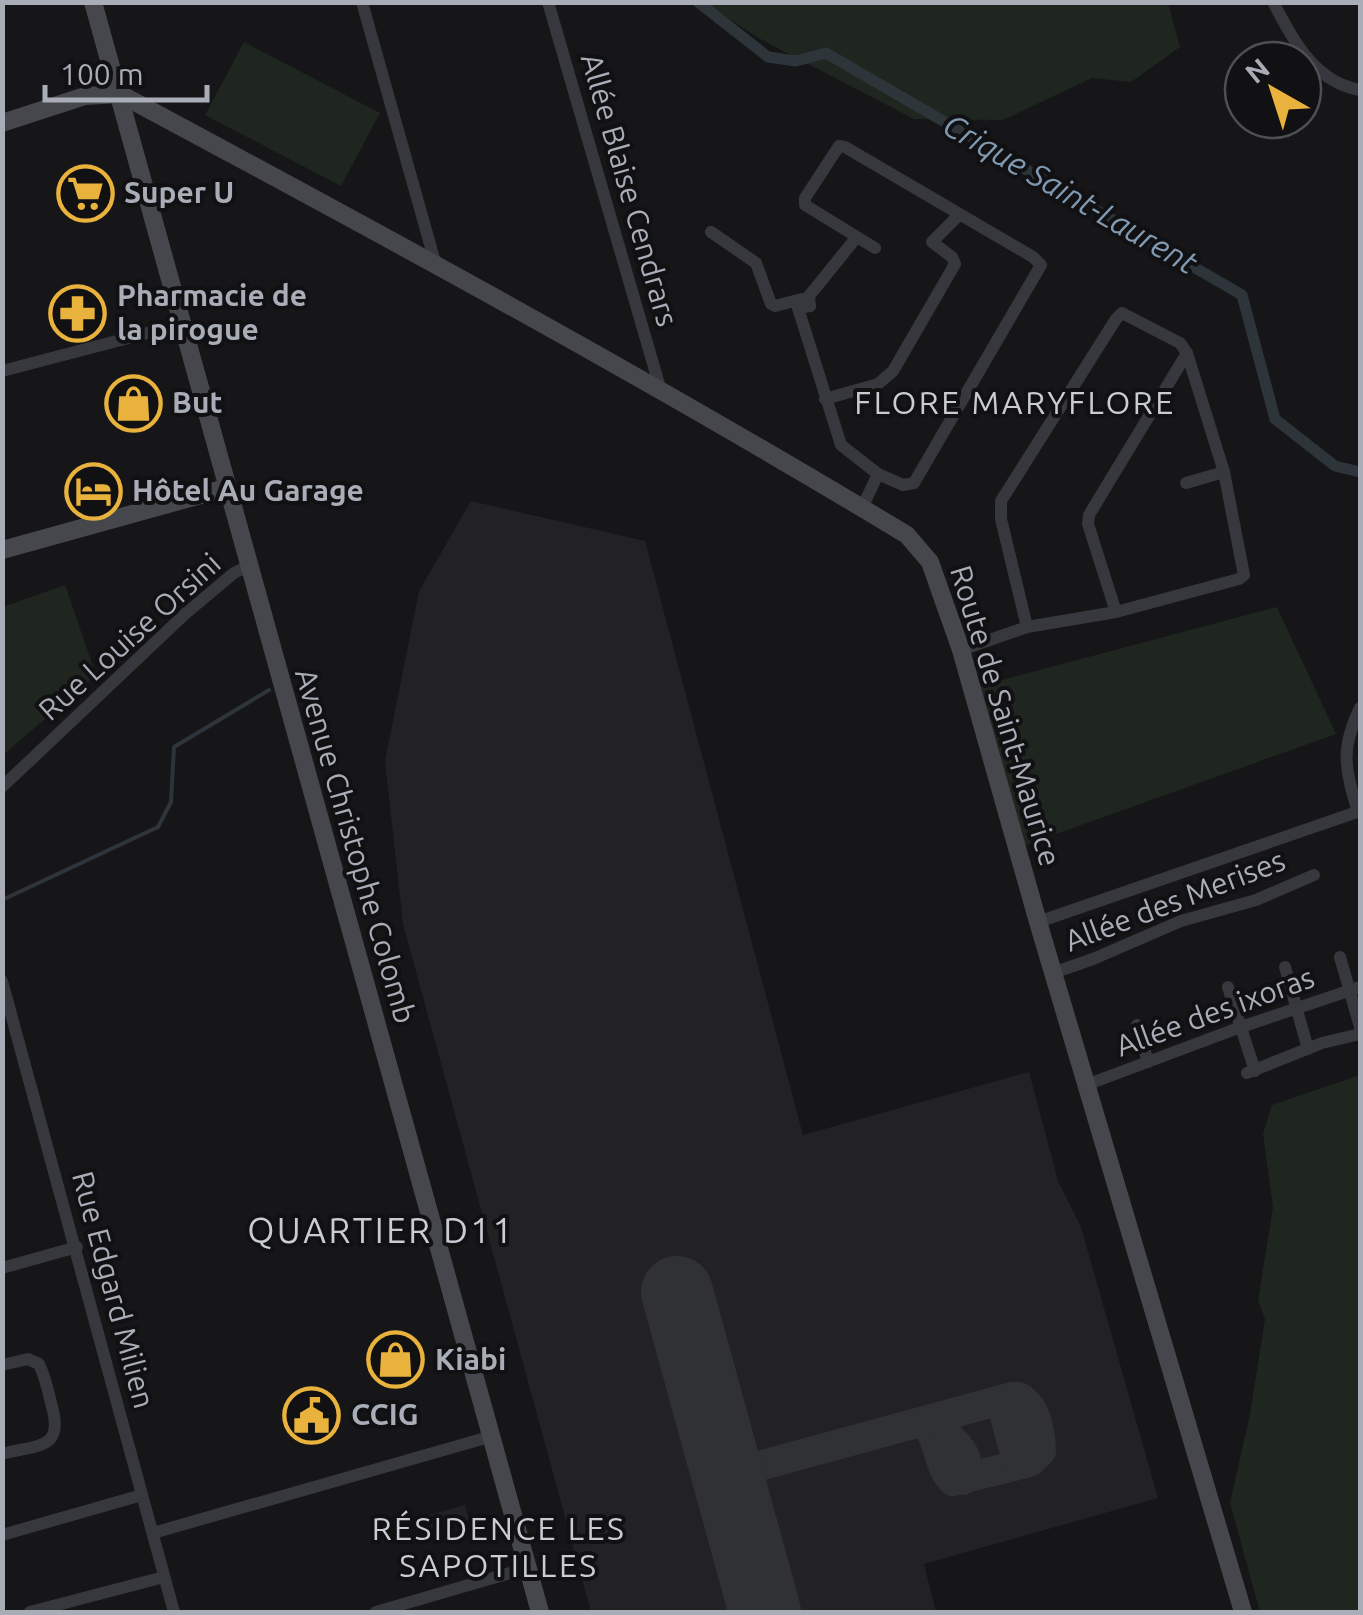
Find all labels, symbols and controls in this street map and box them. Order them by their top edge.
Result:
scale bar [45,40,208,102]
north arrow [1223,40,1323,140]
street label: Allée Blaise Cendrars [575,49,685,330]
text: N [1239,52,1275,89]
text: 100 m [60,57,144,91]
water label: Crique Saint-Laurent [937,106,1204,281]
supermarket icon: Super U [55,163,115,223]
place label: Super U [124,175,234,209]
place label: Pharmacie de la pirogue [117,278,307,346]
pharmacy icon: Pharmacie de la pirogue [48,283,108,343]
shop icon: But [103,373,163,433]
district label: FLORE MARYFLORE [854,384,1176,420]
place label: But [172,385,222,419]
hotel icon: Hôtel Au Garage [63,461,123,521]
place label: Hôtel Au Garage [132,473,364,507]
street label: Rue Louise Orsini [32,546,227,727]
street label: Route de Saint-Maurice [944,561,1068,870]
street label: Avenue Christophe Colomb [289,665,423,1027]
street label: Allée des Merises [1060,842,1290,958]
street label: Allée des ixoras [1111,959,1318,1063]
street label: Rue Edgard Milien [66,1167,162,1412]
district label: QUARTIER D11 [247,1210,515,1250]
shop icon: Kiabi [366,1330,426,1390]
place label: Kiabi [435,1342,506,1376]
public building icon: CCIG [282,1385,342,1445]
place label: CCIG [351,1397,419,1431]
district label: RÉSIDENCE LES SAPOTILLES [372,1510,626,1583]

